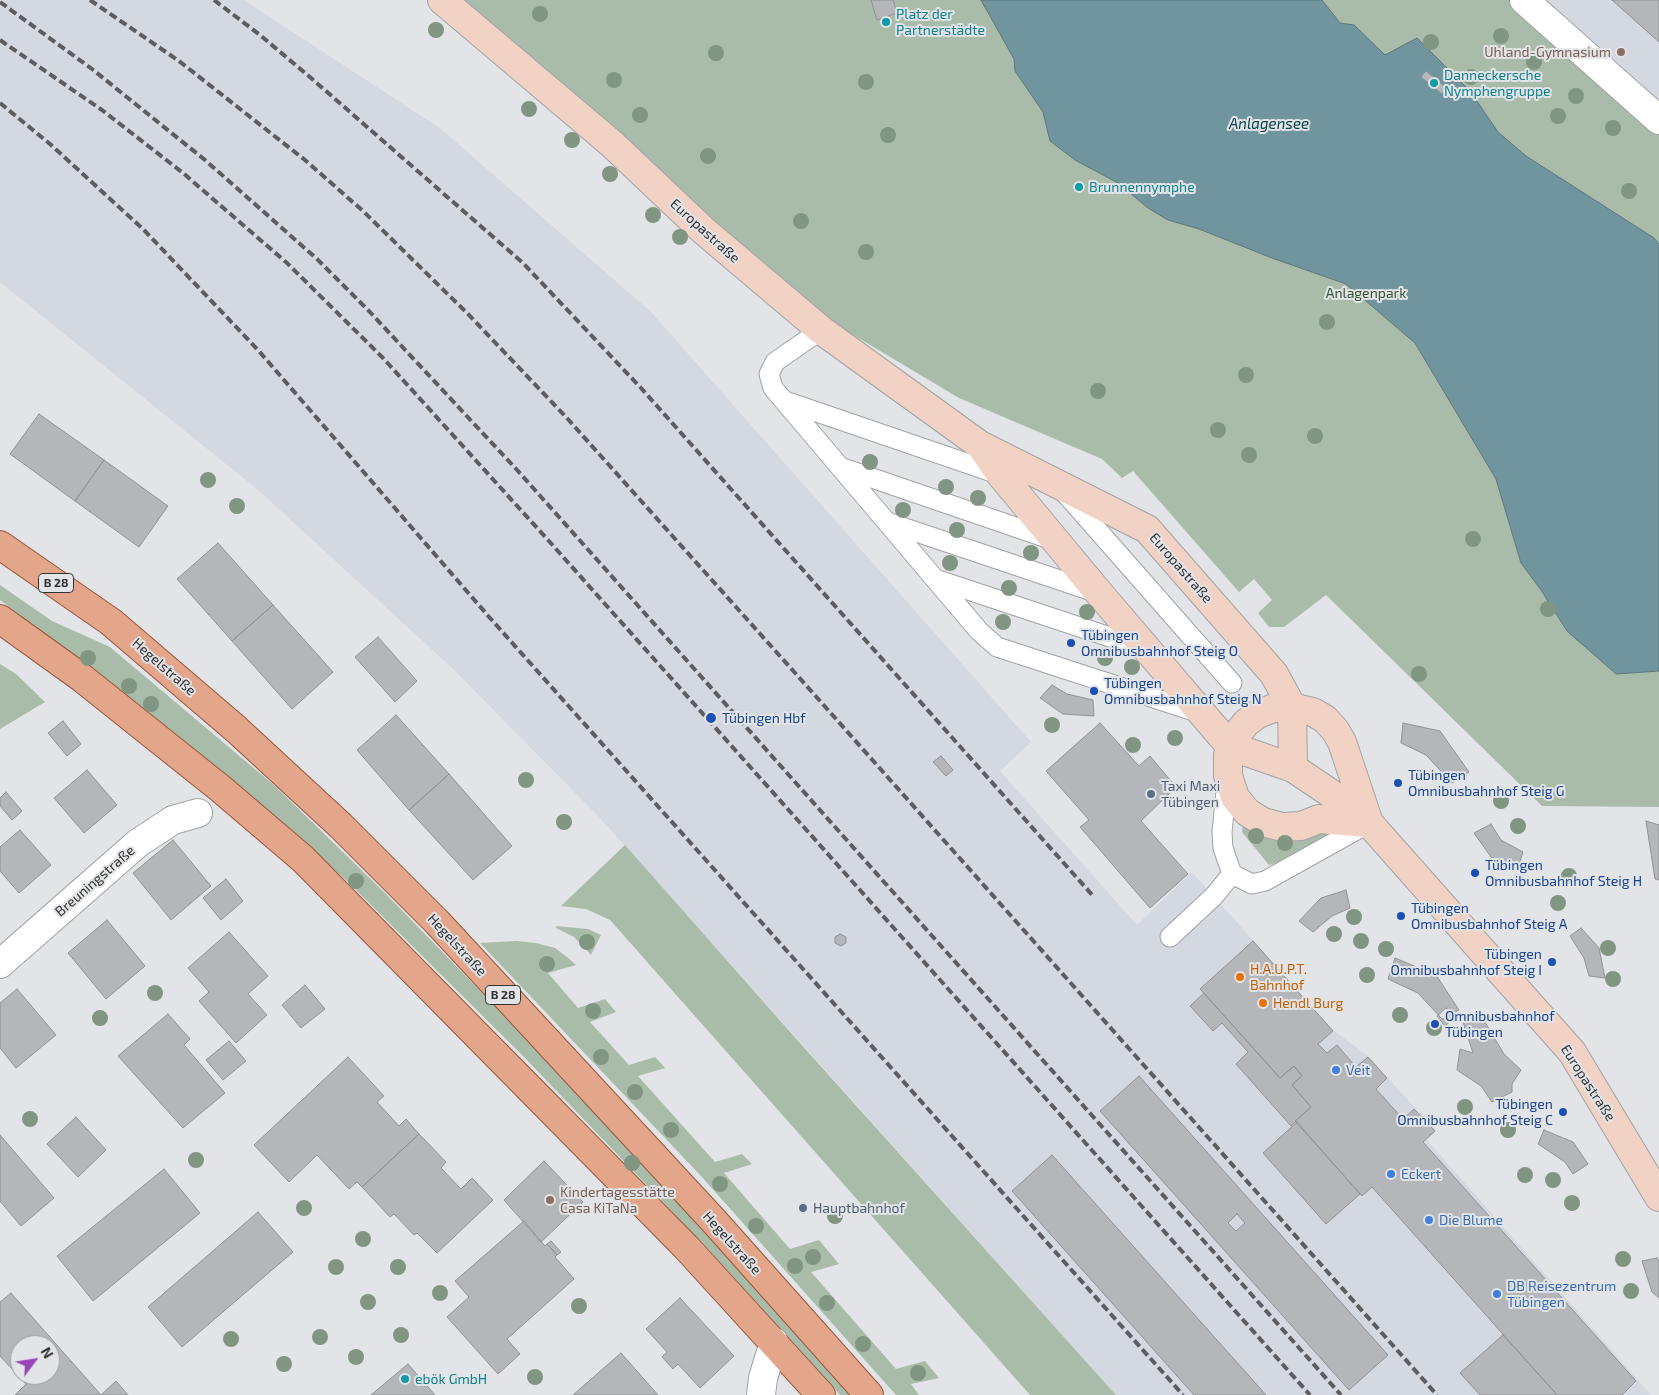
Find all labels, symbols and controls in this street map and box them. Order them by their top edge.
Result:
place label: Platz der Partnerstädte [896,6,985,38]
marker: Platz der Partnerstädte [880,16,892,28]
place label: Uhland-Gymnasium [1484,44,1611,60]
marker: Uhland-Gymnasium [1615,46,1627,58]
place label: Danneckersche Nymphengruppe [1444,67,1551,100]
marker: Danneckersche Nymphengruppe [1428,77,1440,89]
water label: Anlagensee [1229,115,1309,133]
place label: Brunnennymphe [1089,179,1195,195]
marker: Brunnennymphe [1073,181,1085,193]
street label: Europastraße [667,195,743,267]
park label: Anlagenpark [1326,285,1406,301]
street label: Europastraße [1146,529,1216,607]
road number: B 28 [38,574,74,592]
place label: Tübingen Omnibusbahnhof Steig O [1081,627,1238,660]
street label: Hegelstraße [129,635,199,699]
marker: Tübingen Omnibusbahnhof Steig O [1065,637,1077,649]
place label: Tübingen Omnibusbahnhof Steig N [1104,675,1262,708]
marker: Tübingen Omnibusbahnhof Steig N [1088,685,1100,697]
place label: Tübingen Hbf [722,710,806,726]
marker: Tübingen Hbf [704,711,718,725]
place label: Tübingen Omnibusbahnhof Steig G [1408,767,1565,800]
marker: Tübingen Omnibusbahnhof Steig G [1392,777,1404,789]
place label: Taxi Maxi Tübingen [1161,778,1220,810]
marker: Taxi Maxi Tübingen [1145,788,1157,800]
street label: Breuningstraße [52,842,138,920]
place label: Tübingen Omnibusbahnhof Steig H [1485,857,1642,890]
marker: Tübingen Omnibusbahnhof Steig H [1469,867,1481,879]
place label: Tübingen Omnibusbahnhof Steig A [1411,900,1567,932]
street label: Hegelstraße [424,910,490,980]
marker: Tübingen Omnibusbahnhof Steig A [1395,910,1407,922]
place label: Tübingen Omnibusbahnhof Steig I [1391,946,1542,979]
marker: Tübingen Omnibusbahnhof Steig I [1546,956,1558,968]
place label: H.A.U.P.T. Bahnhof [1250,961,1307,994]
marker: H.A.U.P.T. Bahnhof [1234,971,1246,983]
road number: B 28 [486,986,520,1004]
place label: Hendl Burg [1273,995,1343,1011]
marker: Hendl Burg [1257,997,1269,1009]
place label: Omnibusbahnhof Tübingen [1445,1008,1555,1040]
marker: Omnibusbahnhof Tübingen [1429,1018,1441,1030]
street label: Europastraße [1557,1042,1619,1124]
place label: Veit [1346,1062,1370,1078]
marker: Veit [1330,1064,1342,1076]
place label: Tübingen Omnibusbahnhof Steig C [1397,1096,1553,1128]
marker: Tübingen Omnibusbahnhof Steig C [1557,1106,1569,1118]
place label: Eckert [1401,1166,1441,1182]
marker: Eckert [1385,1168,1397,1180]
place label: Kindertagesstätte Casa KiTaNa [560,1184,675,1216]
marker: Kindertagesstätte Casa KiTaNa [544,1194,556,1206]
place label: Hauptbahnhof [813,1200,905,1216]
marker: Hauptbahnhof [797,1202,809,1214]
street label: Hegelstraße [699,1208,765,1278]
place label: Die Blume [1439,1212,1503,1228]
marker: Die Blume [1423,1214,1435,1226]
place label: DB Reisezentrum Tübingen [1507,1278,1616,1310]
marker: DB Reisezentrum Tübingen [1491,1288,1503,1300]
north arrow [10,1335,60,1385]
text: N [38,1344,57,1361]
place label: ebök GmbH [415,1371,487,1387]
marker: ebök GmbH [399,1373,411,1385]

